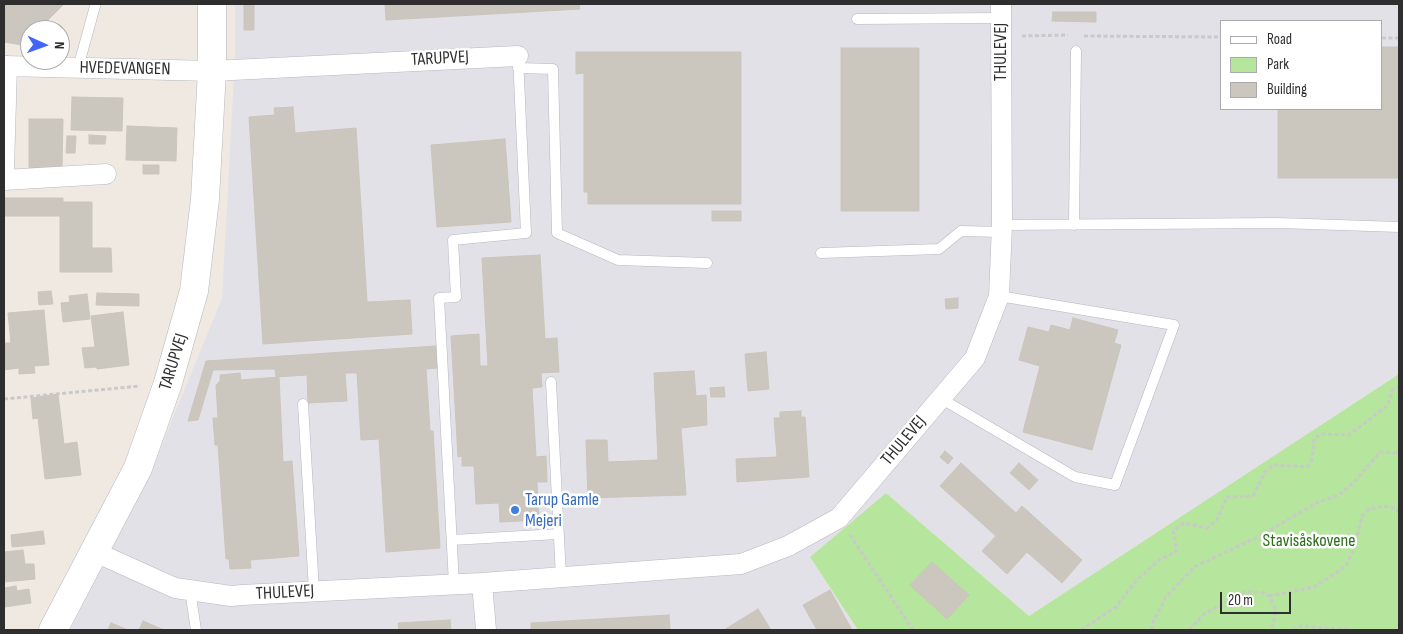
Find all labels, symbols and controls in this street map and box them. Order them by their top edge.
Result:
north arrow [20,20,70,70]
legend [1220,20,1383,110]
street label: THULEVEJ [990,23,1012,81]
text: Road [1267,30,1292,49]
text: N [51,41,68,50]
street label: TARUPVEJ [410,47,470,71]
text: Park [1267,55,1289,74]
street label: HVEDEVANGEN [79,57,171,81]
text: Building [1267,80,1307,99]
street label: TARUPVEJ [155,331,193,393]
street label: THULEVEJ [877,412,931,470]
place label: Tarup Gamle Mejeri [525,489,599,532]
marker: Tarup Gamle Mejeri [509,504,521,516]
park label: Stavisåskovene [1263,530,1355,552]
street label: THULEVEJ [255,581,315,605]
scale bar [1223,582,1294,614]
text: 20 m [1228,591,1253,610]

